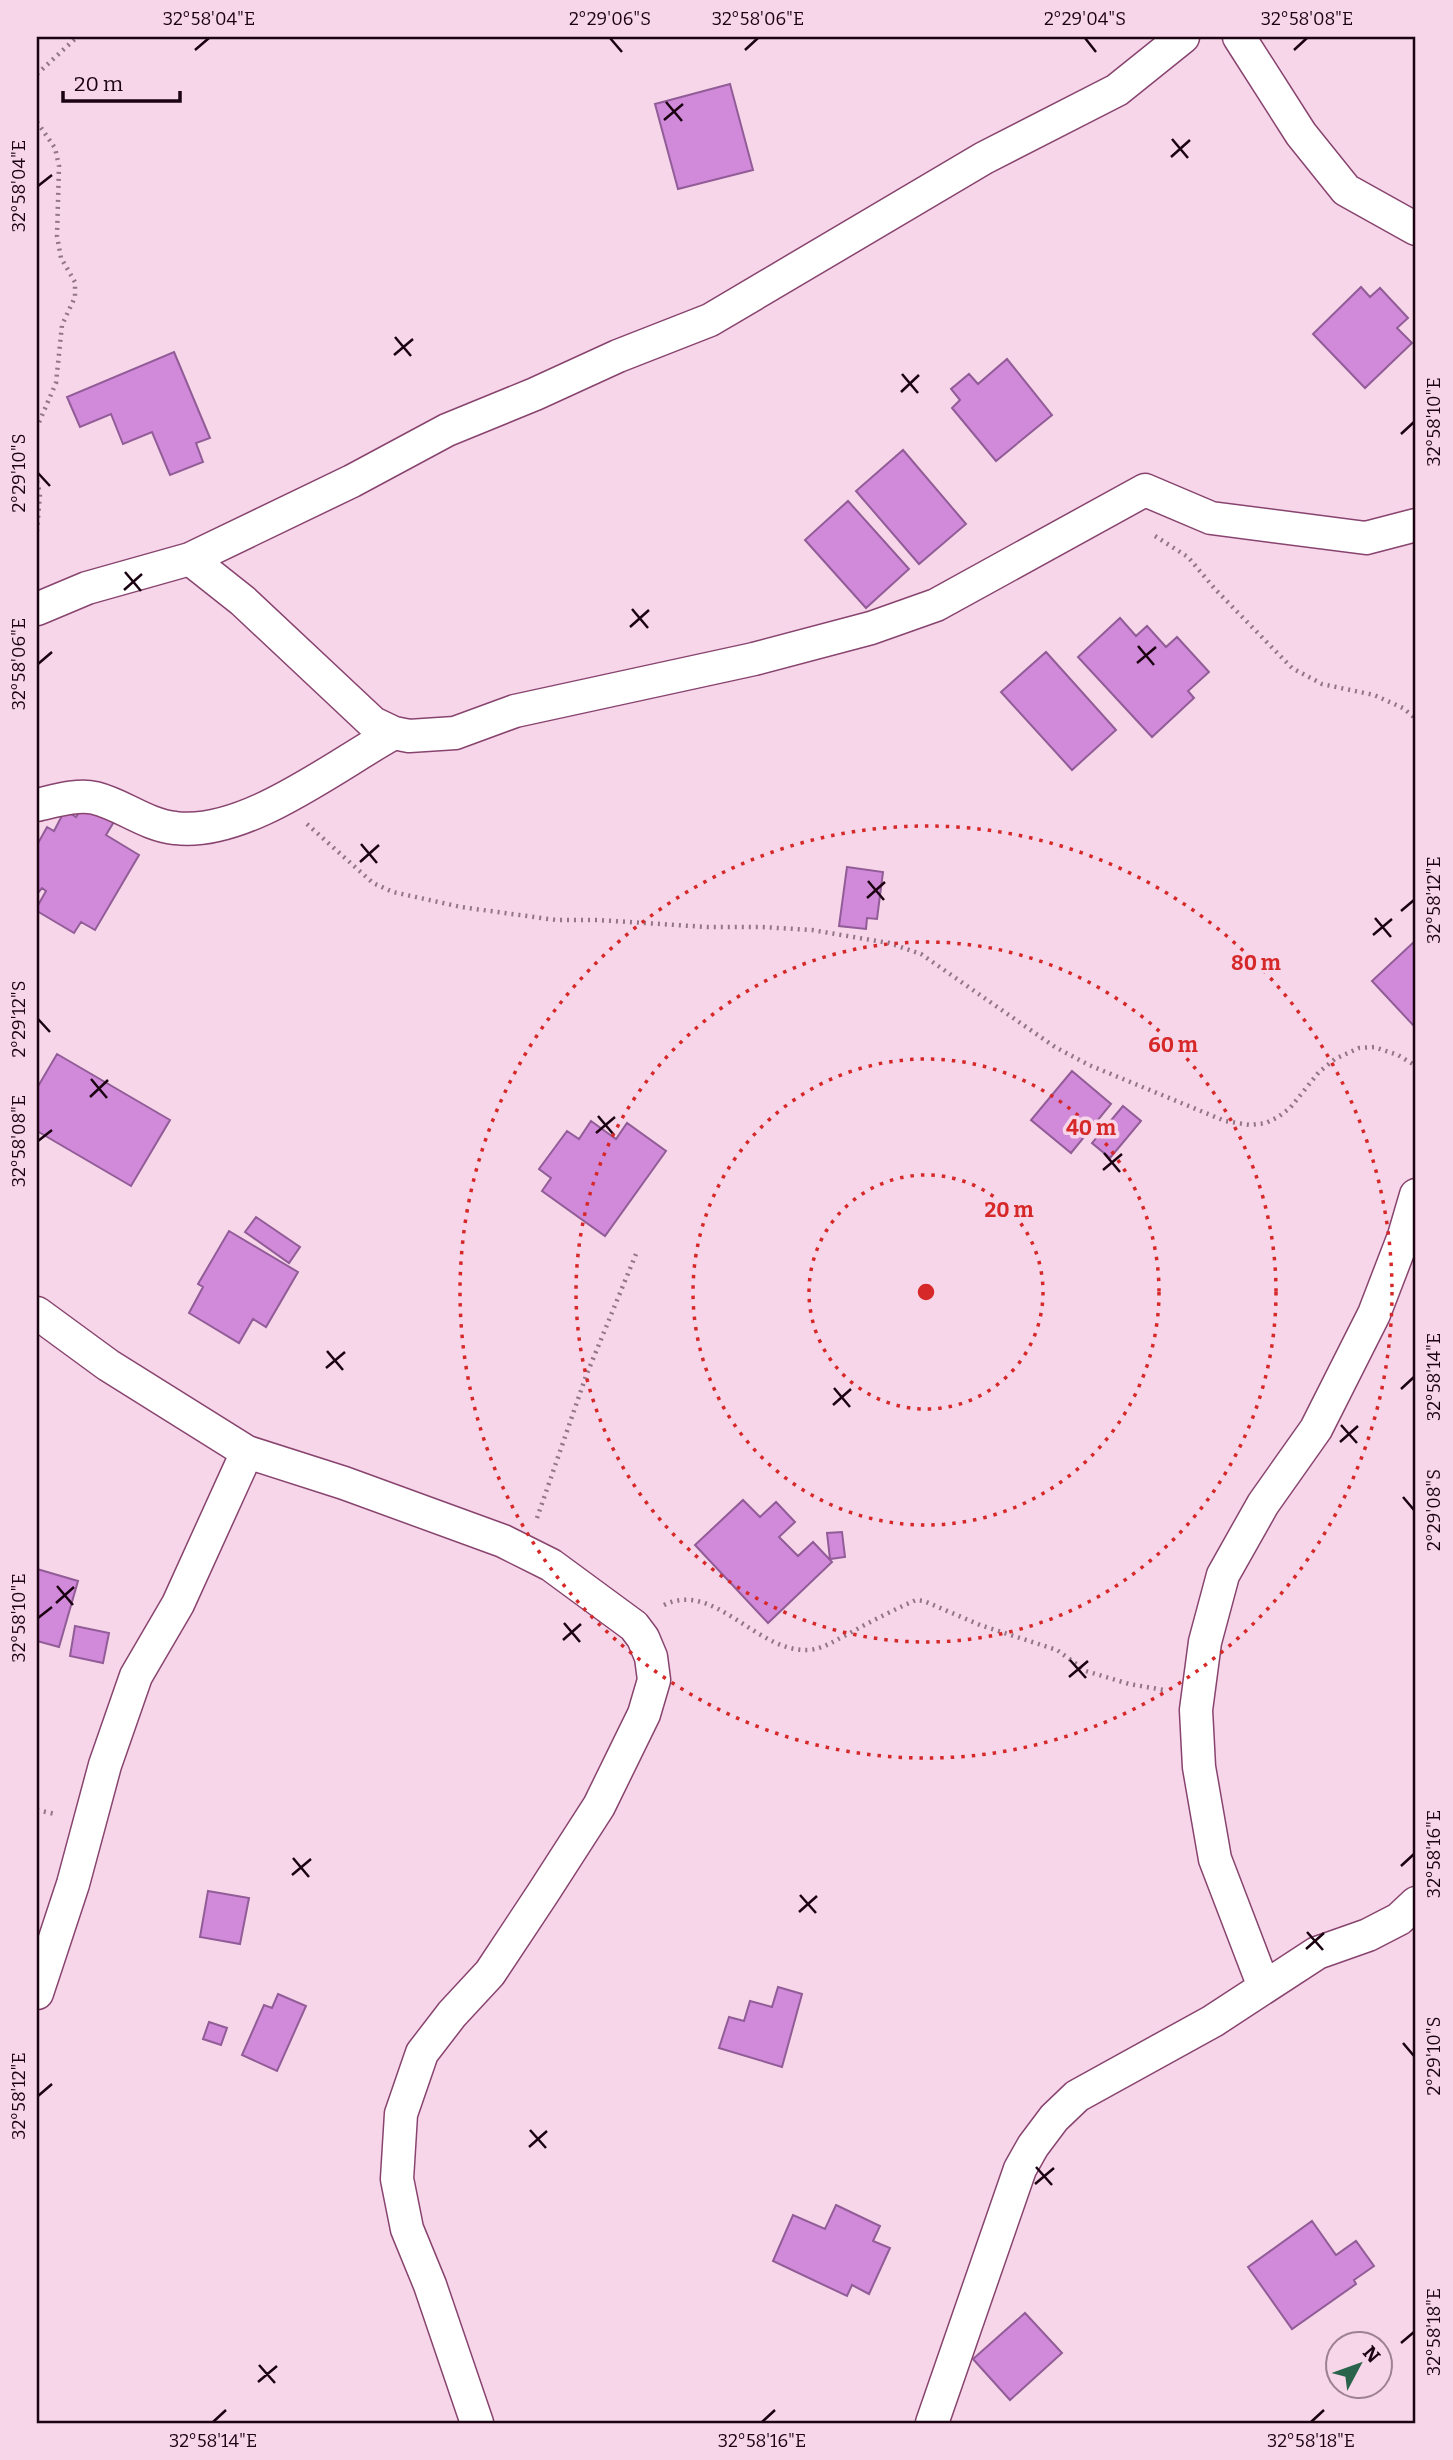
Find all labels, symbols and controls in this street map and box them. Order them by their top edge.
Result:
text: 32°58'04"E [163,8,255,30]
text: 2°29'06"S [569,8,651,30]
text: 32°58'06"E [712,8,804,30]
text: 2°29'04"S [1044,8,1126,30]
text: 32°58'08"E [1261,8,1353,30]
scale bar [63,60,180,104]
text: 20 m [74,71,123,97]
text: 32°58'04"E [8,140,30,232]
text: 32°58'10"E [1423,377,1445,467]
text: 2°29'10"S [8,434,30,512]
text: 32°58'06"E [8,618,30,710]
text: 32°58'12"E [1423,856,1445,944]
text: 80 m [1231,950,1281,976]
text: 2°29'12"S [8,980,30,1058]
text: 60 m [1148,1032,1198,1058]
text: 32°58'08"E [8,1095,30,1187]
text: 40 m [1066,1115,1116,1141]
text: 20 m [985,1197,1033,1223]
centre of rings [914,1280,938,1304]
text: 32°58'14"E [1423,1333,1445,1421]
text: 2°29'08"S [1423,1469,1445,1551]
text: 32°58'10"E [8,1573,30,1663]
text: 32°58'16"E [1423,1810,1445,1898]
text: 2°29'10"S [1423,2017,1445,2095]
text: 32°58'12"E [8,2052,30,2140]
text: 32°58'18"E [1423,2288,1445,2376]
north arrow [1324,2330,1394,2400]
text: N [1358,2341,1385,2368]
text: 32°58'14"E [169,2430,257,2452]
text: 32°58'16"E [718,2430,806,2452]
text: 32°58'18"E [1267,2430,1355,2452]

